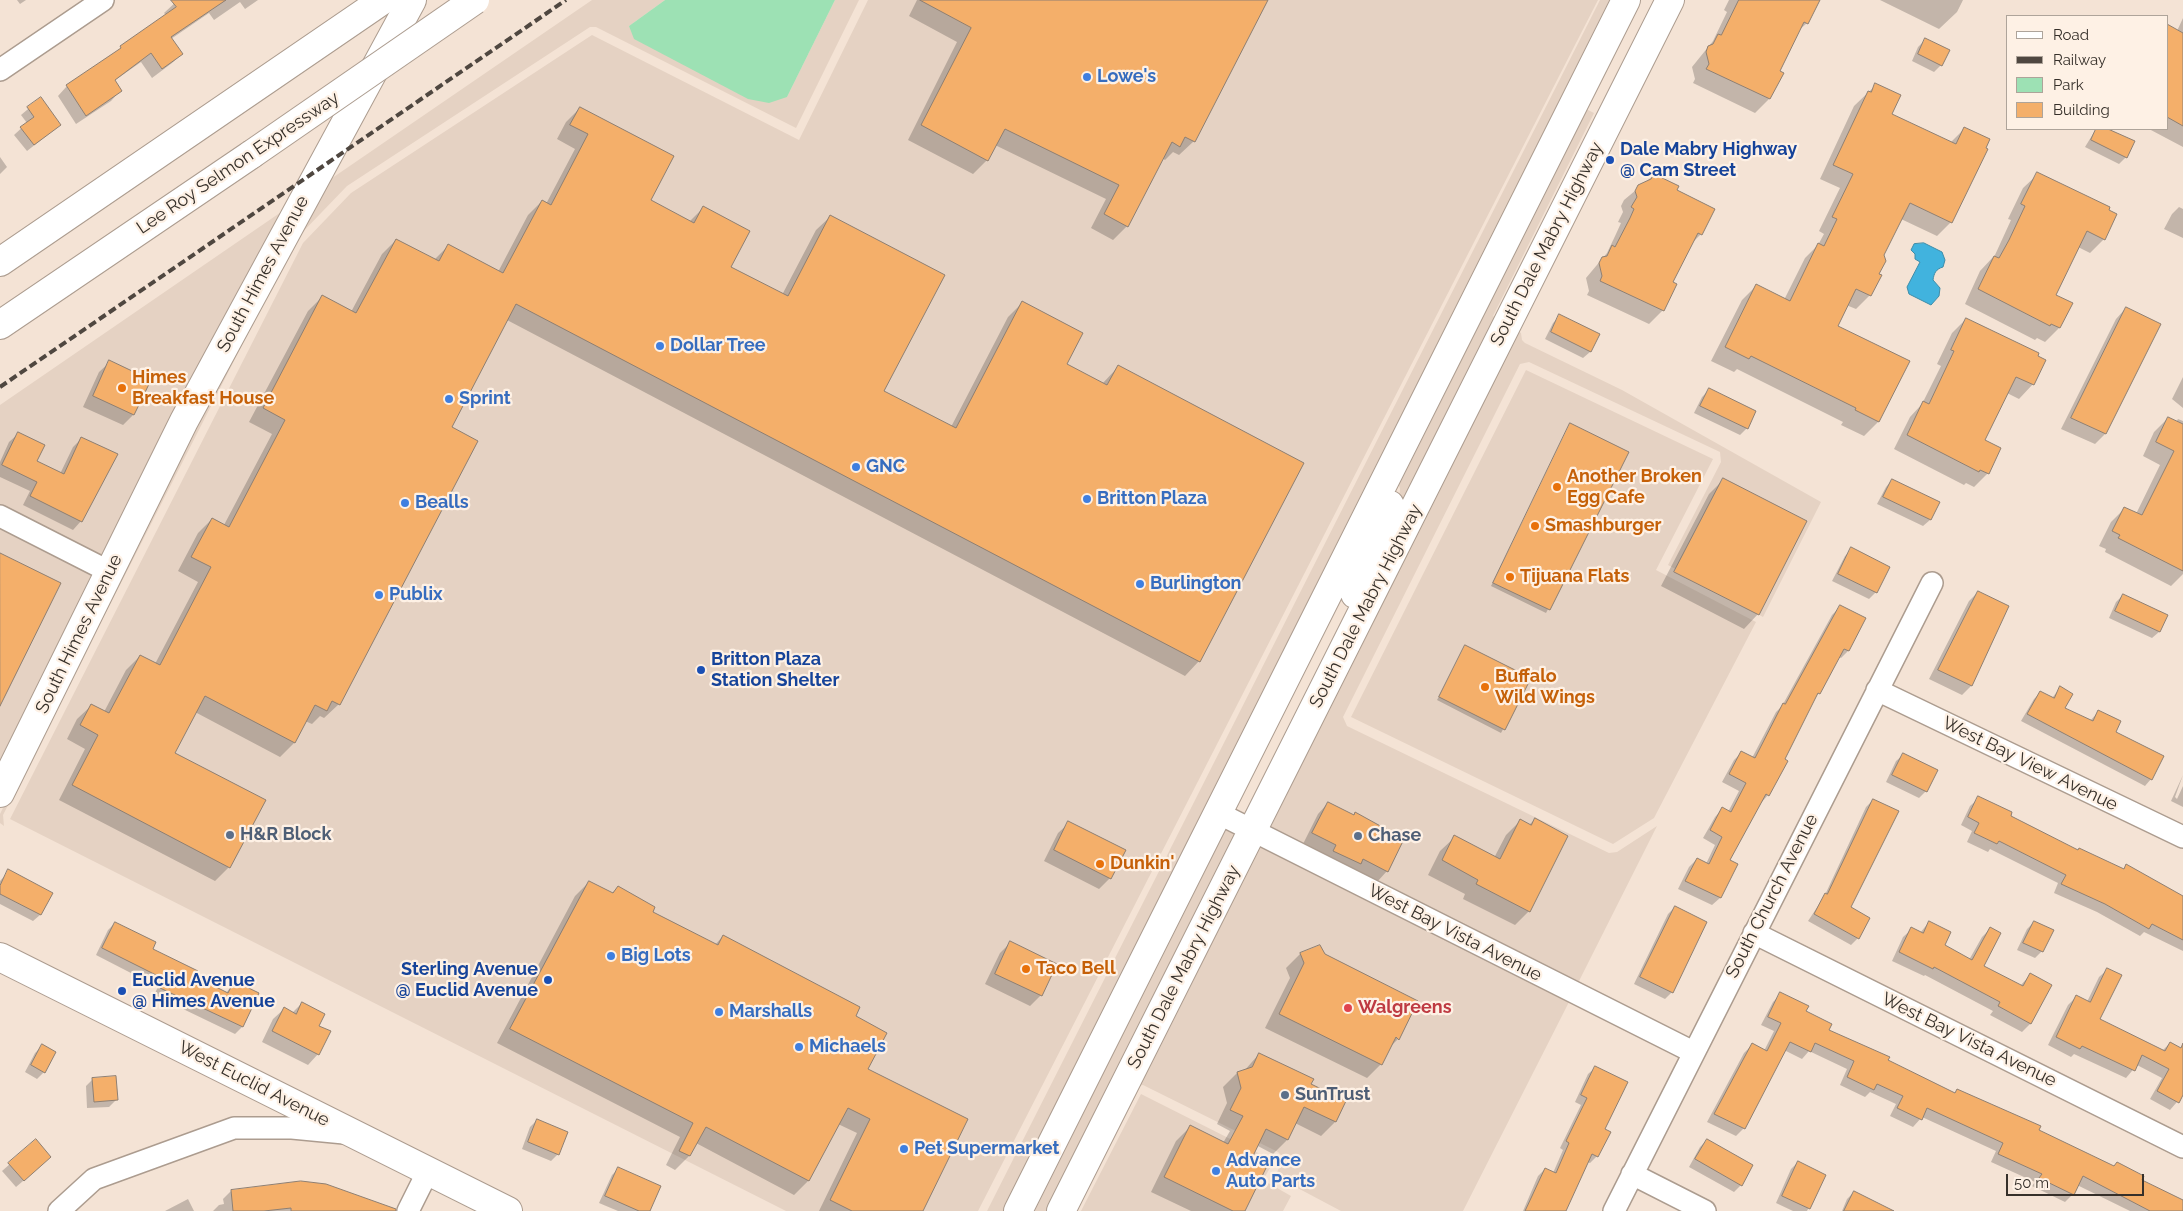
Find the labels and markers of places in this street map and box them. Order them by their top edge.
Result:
place label: Lowe's [1097,66,1156,88]
marker: Lowe's [1081,71,1093,83]
place label: Dale Mabry Highway @ Cam Street [1620,139,1797,182]
marker: Dale Mabry Highway @ Cam Street [1604,154,1616,166]
place label: Dollar Tree [670,335,765,357]
marker: Dollar Tree [654,340,666,352]
place label: Himes Breakfast House [132,367,274,409]
marker: Himes Breakfast House [116,382,128,394]
place label: Sprint [459,388,511,410]
marker: Sprint [443,393,455,405]
place label: GNC [866,456,905,478]
marker: GNC [850,461,862,473]
place label: Another Broken Egg Cafe [1567,466,1702,508]
marker: Another Broken Egg Cafe [1551,481,1563,493]
place label: Britton Plaza [1097,488,1207,510]
place label: Bealls [415,492,469,514]
marker: Britton Plaza [1081,493,1093,505]
marker: Bealls [399,497,411,509]
place label: Smashburger [1545,515,1661,537]
marker: Smashburger [1529,520,1541,532]
place label: Tijuana Flats [1520,566,1629,588]
marker: Tijuana Flats [1504,571,1516,583]
place label: Burlington [1150,573,1241,595]
marker: Burlington [1134,578,1146,590]
place label: Publix [389,584,443,606]
marker: Publix [373,589,385,601]
place label: Britton Plaza Station Shelter [711,649,839,692]
marker: Britton Plaza Station Shelter [695,664,707,676]
place label: Buffalo Wild Wings [1495,666,1595,709]
marker: Buffalo Wild Wings [1479,681,1491,693]
place label: H&R Block [240,824,332,846]
place label: Chase [1368,825,1421,847]
marker: H&R Block [224,829,236,841]
marker: Chase [1352,830,1364,842]
place label: Dunkin' [1110,853,1174,875]
marker: Dunkin' [1094,858,1106,870]
place label: Big Lots [621,945,691,967]
marker: Big Lots [605,950,617,962]
place label: Taco Bell [1036,958,1116,980]
place label: Sterling Avenue @ Euclid Avenue [396,959,538,1002]
marker: Taco Bell [1020,963,1032,975]
place label: Euclid Avenue @ Himes Avenue [132,970,275,1012]
marker: Sterling Avenue @ Euclid Avenue [542,974,554,986]
marker: Euclid Avenue @ Himes Avenue [116,985,128,997]
place label: Walgreens [1358,997,1452,1019]
place label: Marshalls [729,1001,812,1023]
marker: Walgreens [1342,1002,1354,1014]
marker: Marshalls [713,1006,725,1018]
place label: Michaels [809,1036,886,1058]
marker: Michaels [793,1041,805,1053]
place label: SunTrust [1295,1084,1370,1106]
marker: SunTrust [1279,1089,1291,1101]
place label: Pet Supermarket [914,1138,1059,1160]
marker: Pet Supermarket [898,1143,910,1155]
place label: Advance Auto Parts [1226,1150,1315,1192]
marker: Advance Auto Parts [1210,1165,1222,1177]

